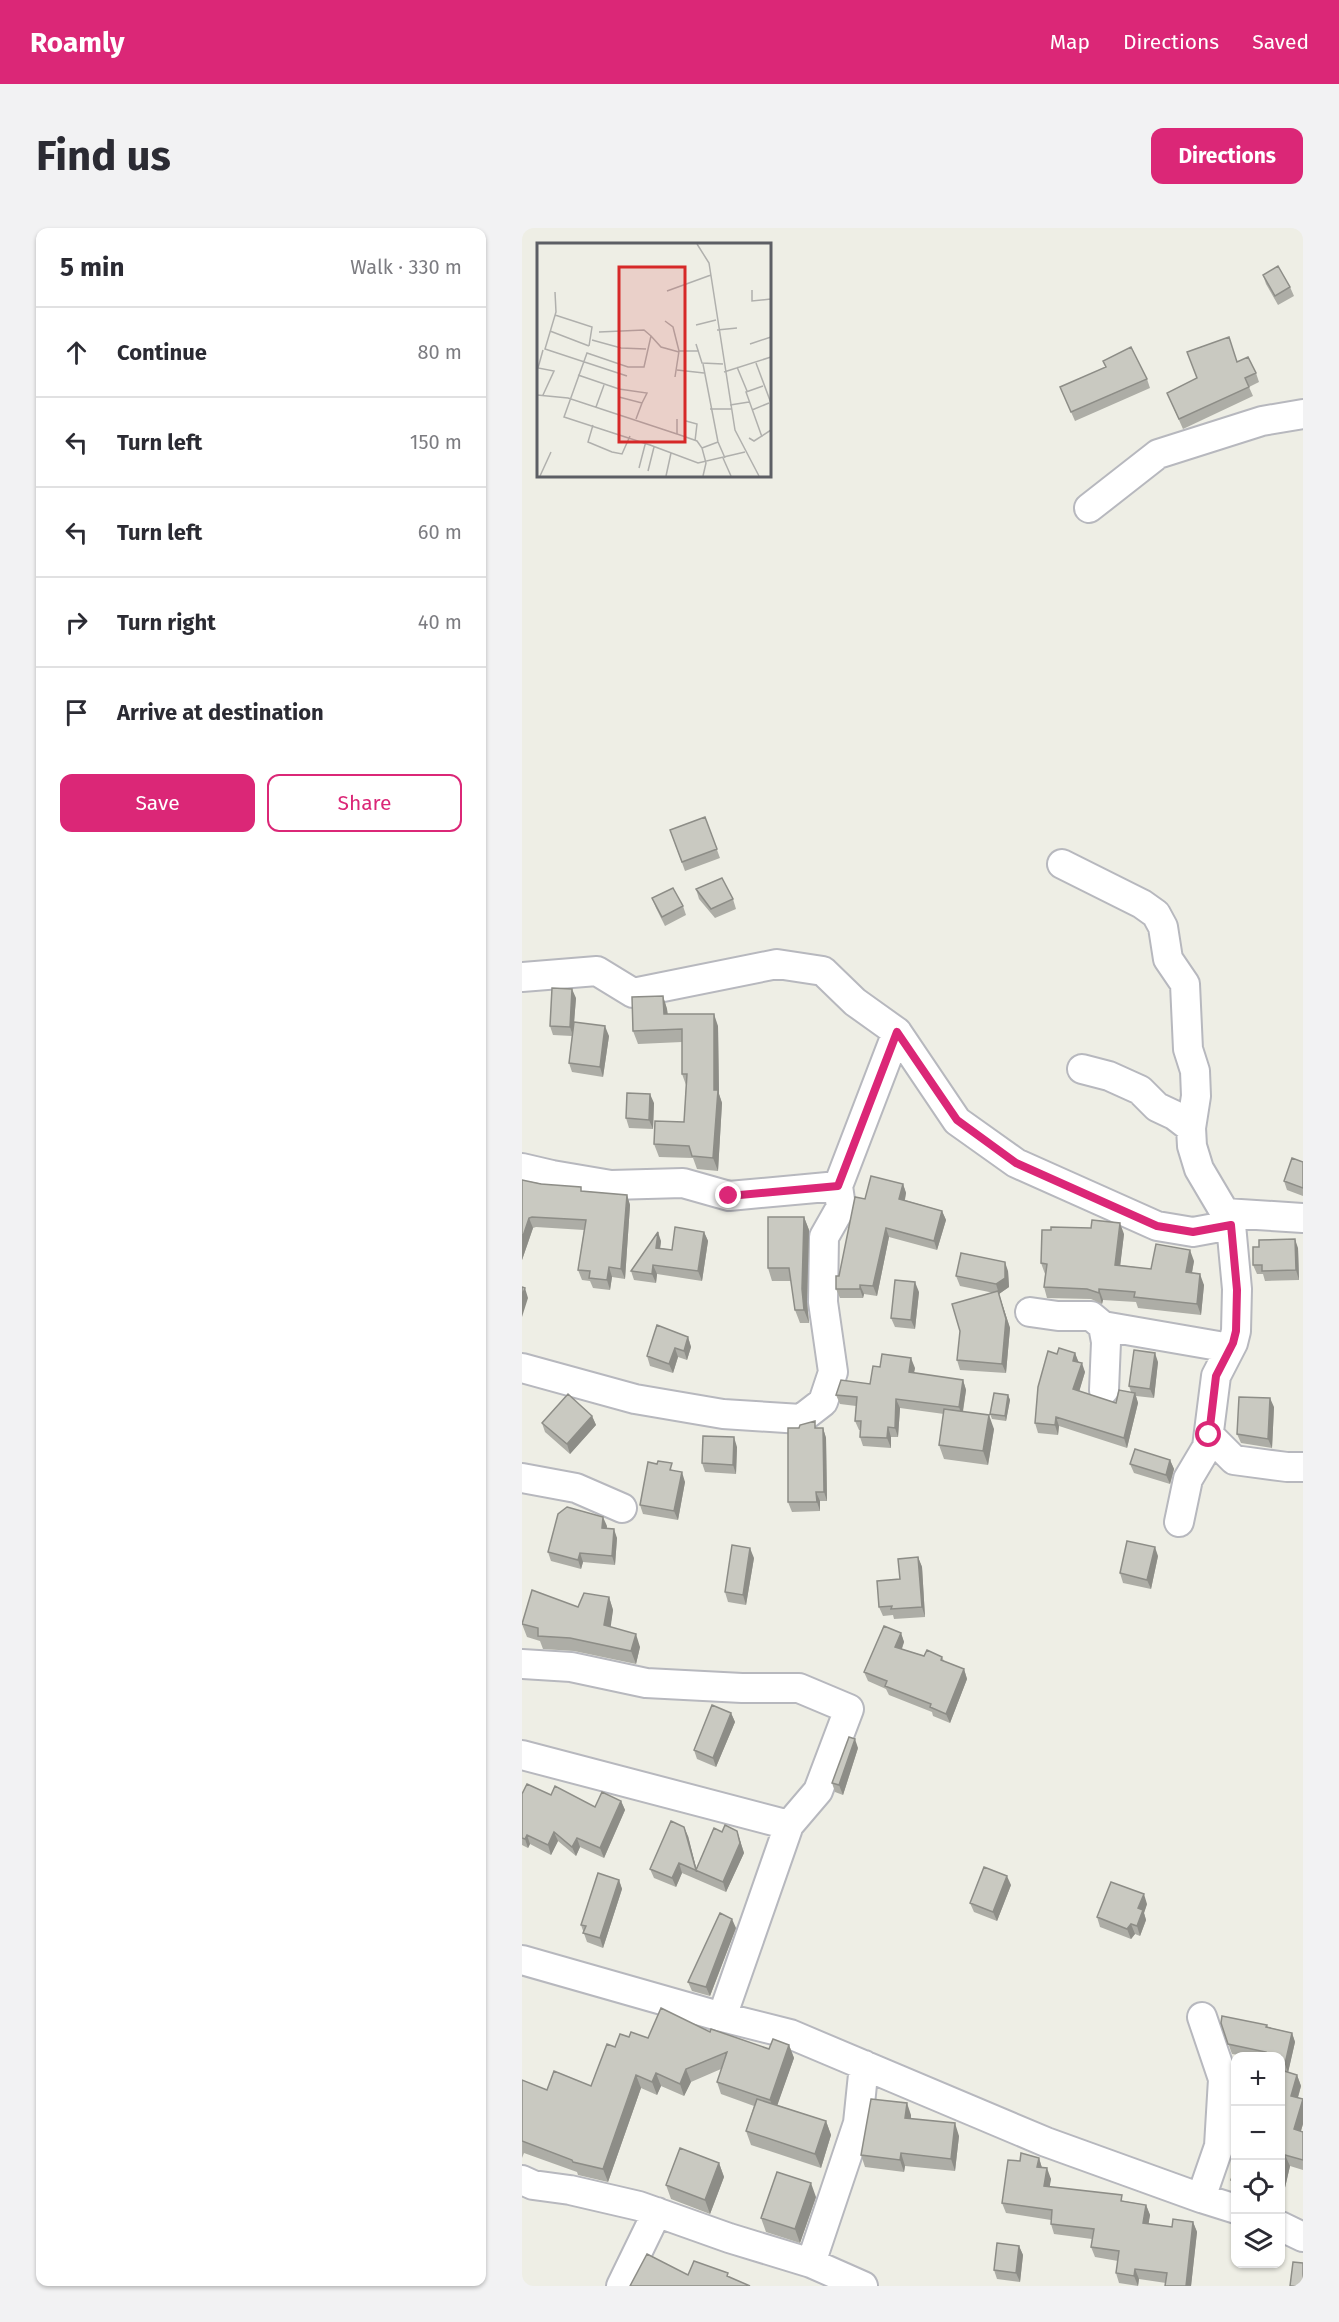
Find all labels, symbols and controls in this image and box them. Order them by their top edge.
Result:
text: Roamly [30,26,124,59]
text: Map [1050,29,1090,55]
text: Directions [1123,29,1219,55]
text: Saved [1252,29,1309,55]
button: Directions [1151,128,1303,184]
text: Find us [36,131,171,181]
inset map [537,243,771,477]
text: 5 min [60,252,124,283]
text: Walk · 330 m [350,255,462,279]
icon: ahead [60,336,93,369]
text: Continue [117,339,207,366]
text: 80 m [417,340,462,364]
icon: left [60,426,93,459]
text: Turn left [117,429,202,456]
text: 150 m [410,430,462,454]
icon: left [60,516,93,549]
text: Turn left [117,519,202,546]
text: 60 m [418,520,462,544]
icon: right [60,606,93,639]
text: Turn right [117,609,216,636]
text: 40 m [418,610,462,634]
icon: arrive [60,696,93,729]
text: Arrive at destination [117,699,324,726]
button: Save [60,774,255,832]
button: Share [267,774,462,832]
route end [715,1182,741,1208]
route start [1195,1421,1221,1447]
map controls [1231,2052,1285,2268]
button: + [1231,2052,1285,2106]
button: − [1231,2106,1285,2160]
button: locate [1231,2160,1285,2214]
button: layers [1231,2214,1285,2268]

